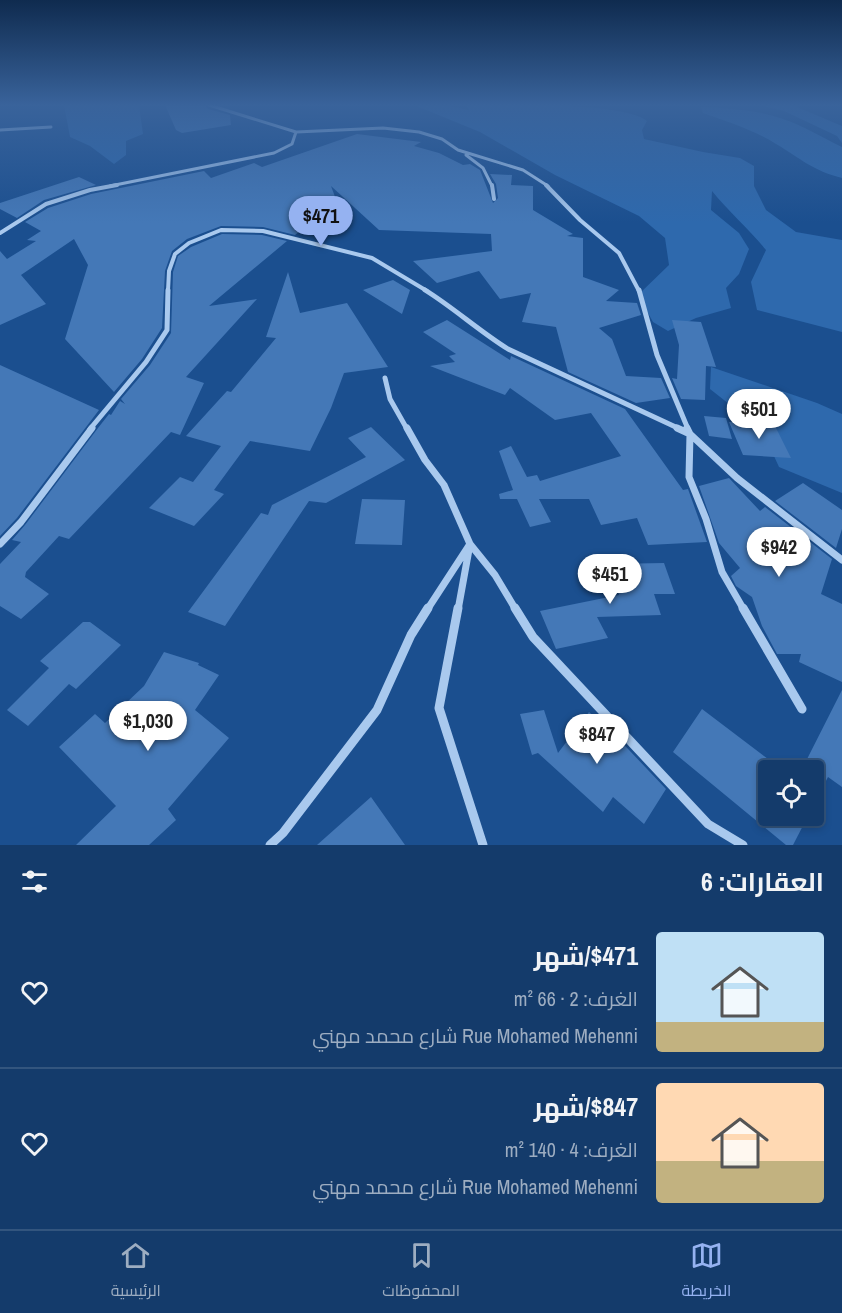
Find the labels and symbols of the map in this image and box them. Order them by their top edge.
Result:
pin: $471 [285,196,357,247]
pin: $501 [723,389,795,440]
pin: $942 [743,527,815,578]
pin: $451 [574,554,646,605]
pin: $1,030 [99,701,197,752]
pin: $847 [561,714,633,765]

